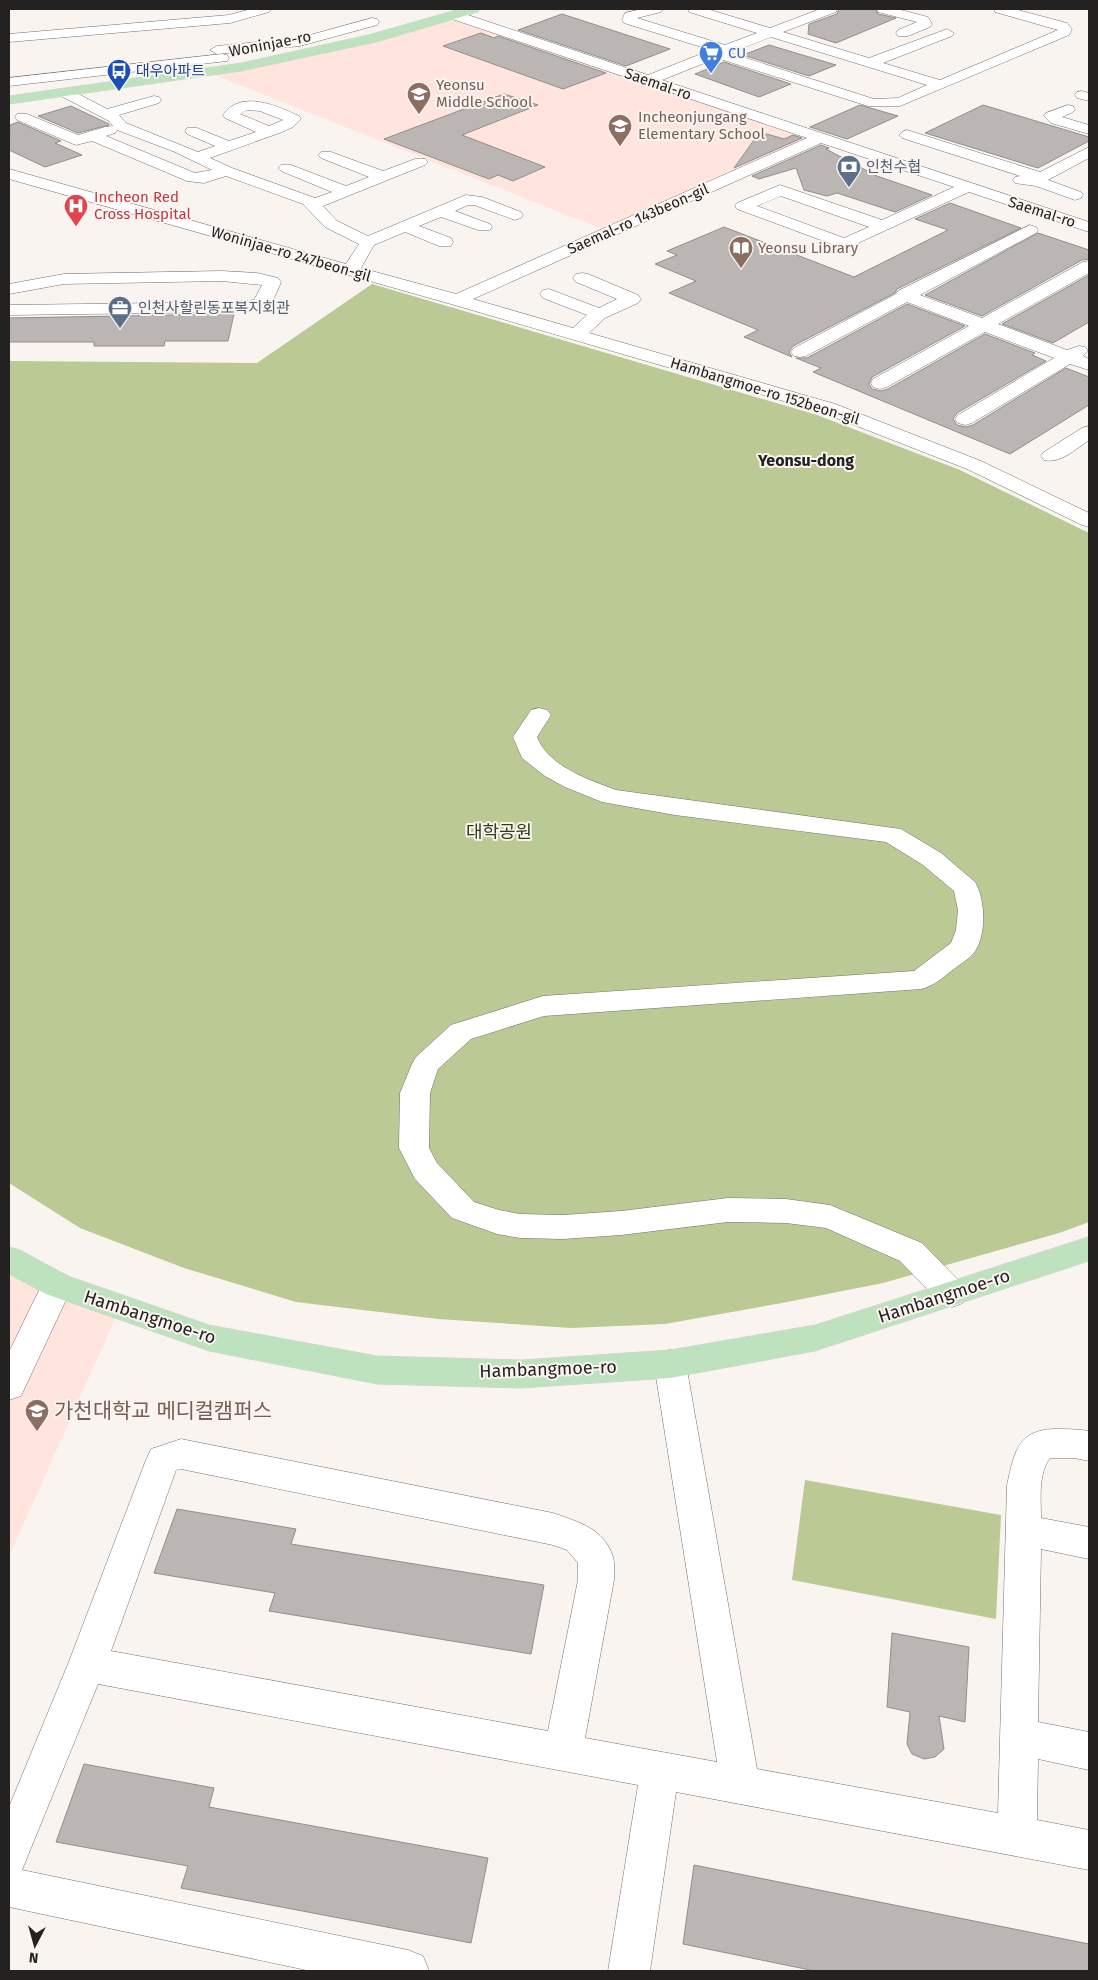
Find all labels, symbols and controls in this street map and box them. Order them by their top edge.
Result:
street label: Woninjae-ro [227,27,313,61]
supermarket icon: CU [698,40,724,74]
place label: CU [728,44,746,62]
bus stop icon: 대우아파트 [106,58,132,92]
place label: 대우아파트 [136,62,205,80]
street label: Saemal-ro [622,64,694,104]
place label: Yeonsu Middle School [436,76,533,111]
school or university icon: Yeonsu Middle School [406,81,432,115]
place label: Incheonjungang Elementary School [638,108,766,143]
school or university icon: Incheonjungang Elementary School [607,113,633,147]
bank icon: 인천수협 [836,154,862,188]
place label: 인천수협 [866,158,921,176]
street label: Saemal-ro 143beon-gil [565,180,712,258]
place label: Incheon Red Cross Hospital [94,188,192,223]
hospital icon: Incheon Red Cross Hospital [63,193,89,227]
street label: Saemal-ro [1006,193,1078,231]
street label: Woninjae-ro 247beon-gil [209,222,374,286]
library icon: Yeonsu Library [728,235,754,269]
place label: Yeonsu Library [758,239,859,257]
office icon: 인천사할린동포복지회관 [107,295,133,329]
place label: 인천사할린동포복지회관 [138,299,290,317]
street label: Hambangmoe-ro 152beon-gil [668,354,862,429]
district label: Yeonsu-dong [757,451,854,470]
park label: 대학공원 [466,821,532,843]
street label: Hambangmoe-ro [875,1264,1013,1328]
street label: Hambangmoe-ro [81,1285,219,1349]
street label: Hambangmoe-ro [479,1356,617,1382]
school or university icon: 가천대학교 메디컬캠퍼스 [24,1398,50,1432]
place label: 가천대학교 메디컬캠퍼스 [54,1398,272,1424]
north arrow [10,1920,60,1970]
text: N [28,1948,39,1966]

